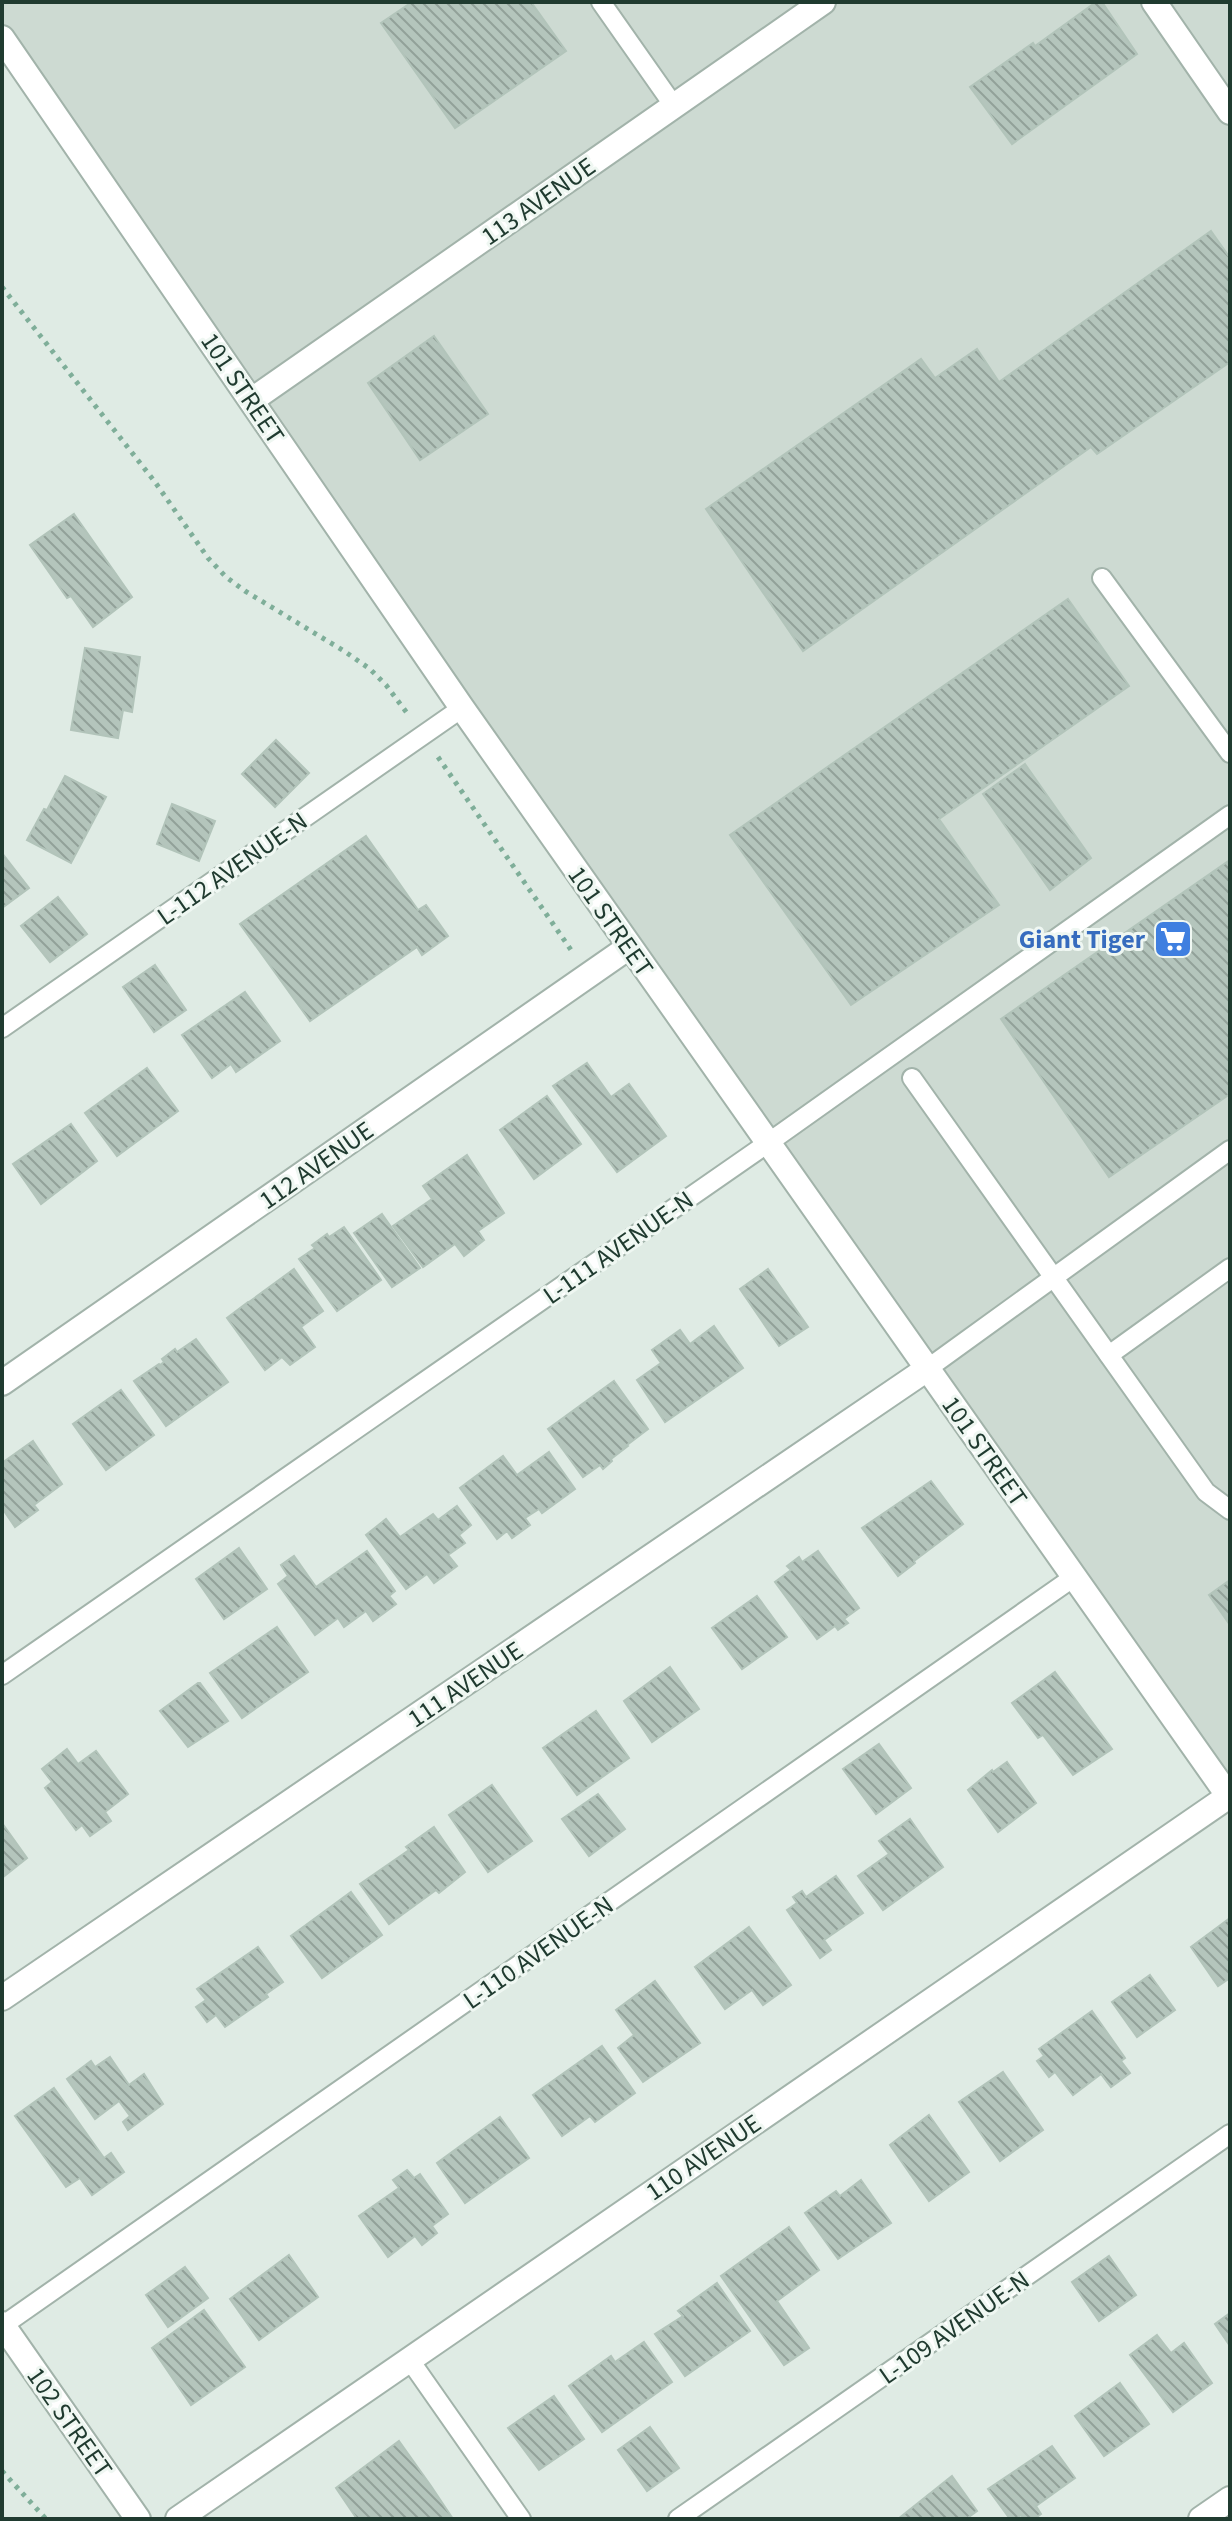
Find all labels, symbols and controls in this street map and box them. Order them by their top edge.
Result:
street label: 113 AVENUE [474,148,603,254]
street label: 101 STREET [192,325,294,451]
street label: L-112 AVENUE-N [149,803,315,934]
street label: 101 STREET [559,858,662,984]
supermarket icon: Giant Tiger [1152,918,1194,960]
place label: Giant Tiger [1019,921,1146,958]
street label: 112 AVENUE [252,1112,381,1218]
street label: L-111 AVENUE-N [535,1182,701,1313]
street label: 101 STREET [933,1388,1036,1514]
street label: 111 AVENUE [400,1632,530,1737]
street label: L-110 AVENUE-N [455,1887,621,2018]
street label: 110 AVENUE [638,2105,768,2210]
street label: L-109 AVENUE-N [871,2262,1037,2393]
street label: 102 STREET [18,2359,121,2485]

